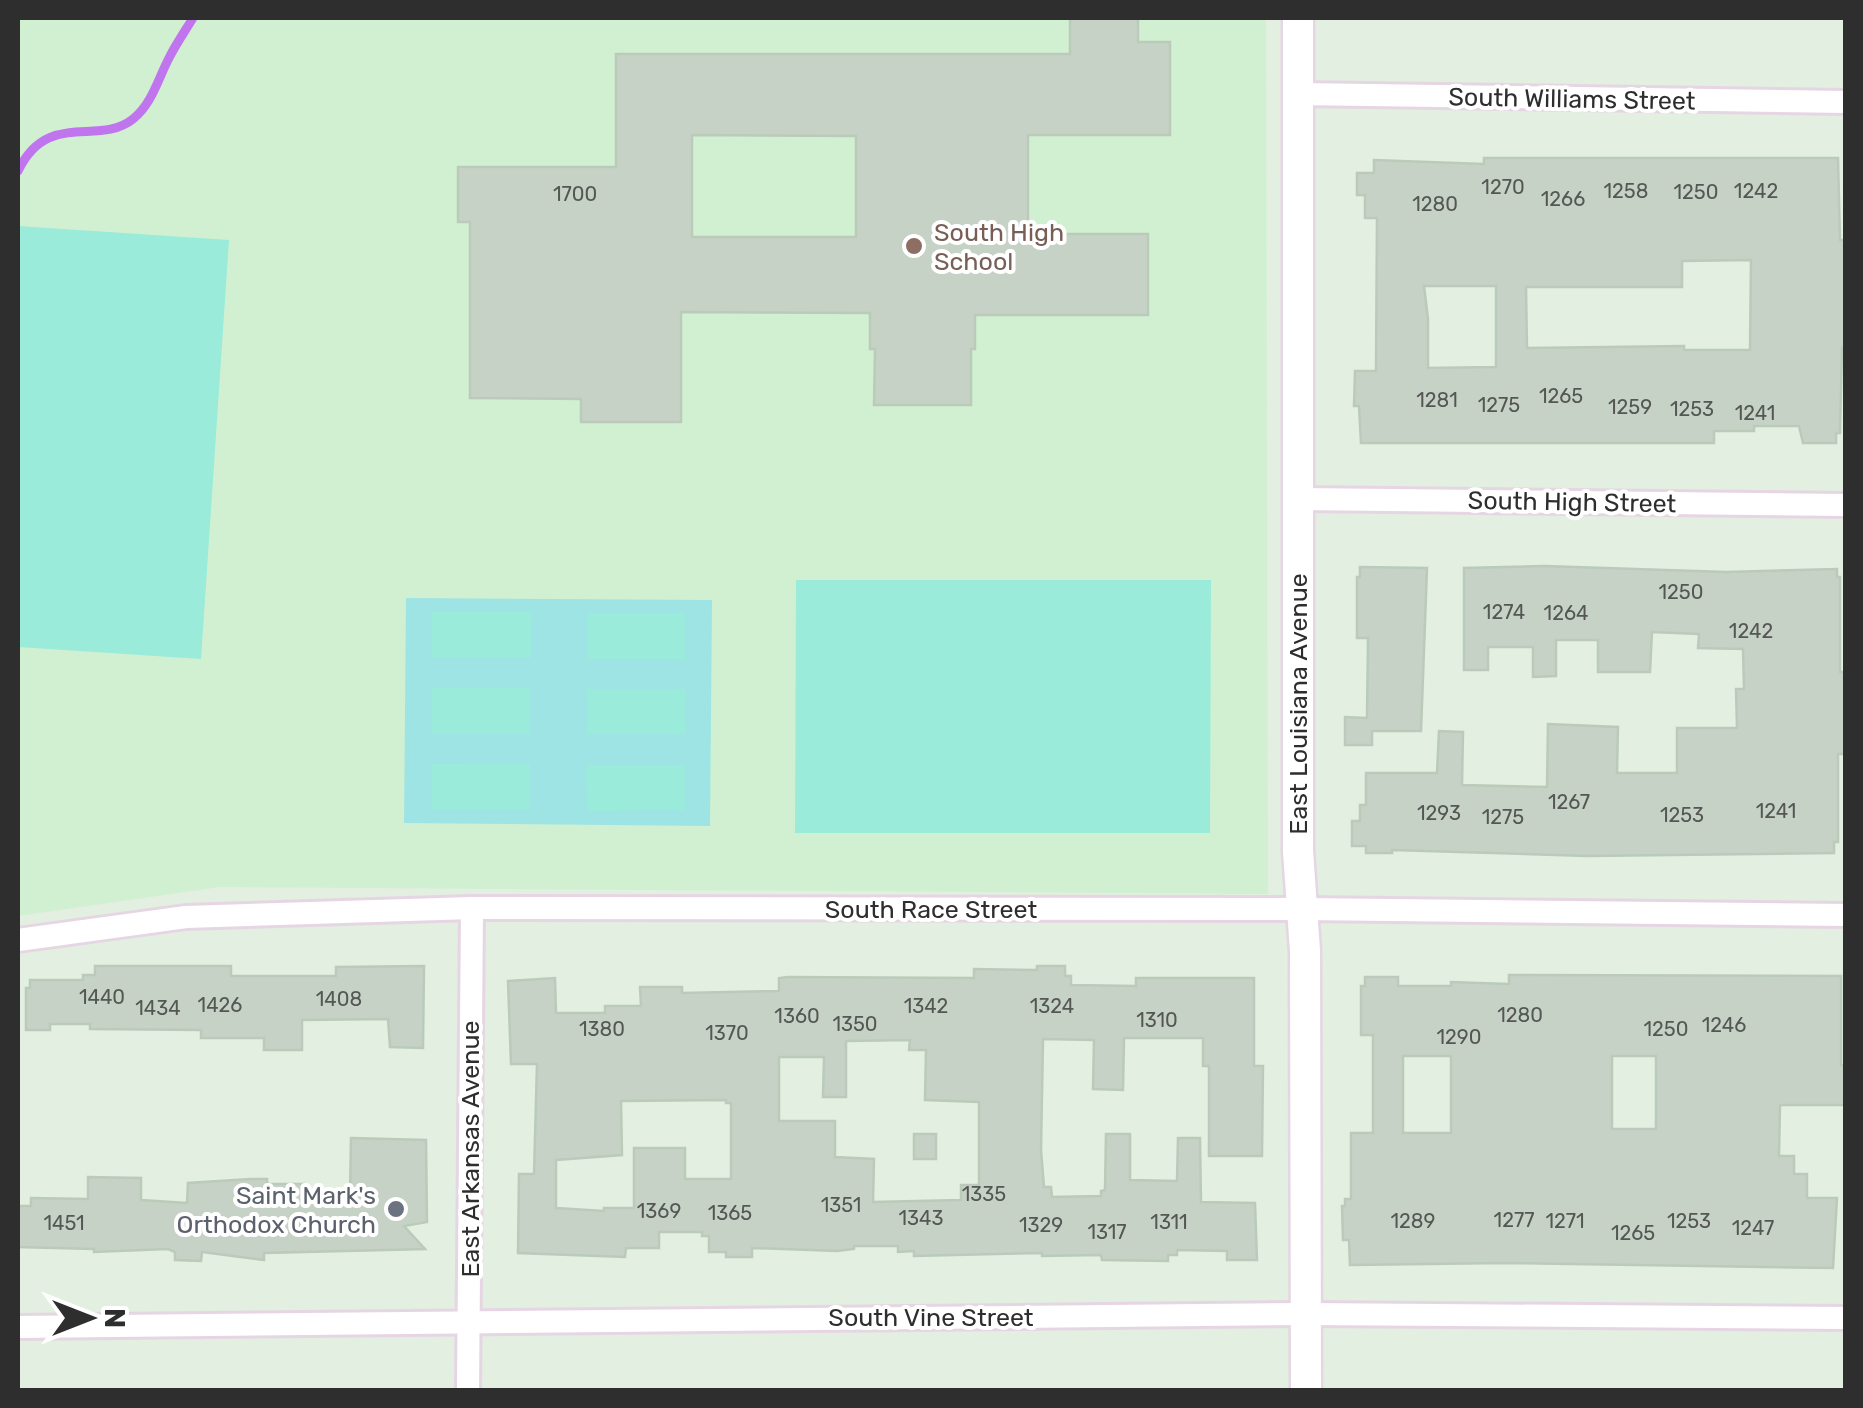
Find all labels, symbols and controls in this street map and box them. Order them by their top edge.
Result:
street label: South Williams Street [1448,82,1696,116]
house number: 1270 [1481,175,1525,199]
house number: 1258 [1604,179,1648,203]
house number: 1242 [1734,179,1778,203]
house number: 1250 [1674,180,1718,204]
house number: 1700 [553,182,597,206]
house number: 1266 [1541,187,1585,211]
house number: 1280 [1412,192,1458,216]
place label: South High School [934,218,1064,276]
marker: South High School [903,235,925,257]
house number: 1265 [1539,384,1583,408]
house number: 1281 [1416,388,1458,412]
house number: 1275 [1478,393,1520,417]
house number: 1259 [1608,395,1652,419]
house number: 1253 [1670,397,1714,421]
house number: 1241 [1735,401,1775,425]
street label: South High Street [1467,486,1677,518]
street label: East Louisiana Avenue [1284,573,1313,835]
house number: 1250 [1659,580,1703,604]
house number: 1274 [1483,600,1525,624]
house number: 1264 [1544,601,1588,625]
house number: 1242 [1729,619,1773,643]
house number: 1267 [1548,790,1590,814]
house number: 1241 [1756,799,1796,823]
house number: 1293 [1417,801,1461,825]
house number: 1253 [1660,803,1704,827]
house number: 1275 [1482,805,1524,829]
street label: South Race Street [825,895,1037,924]
house number: 1440 [79,985,125,1009]
house number: 1408 [316,987,362,1011]
house number: 1426 [198,993,242,1017]
house number: 1342 [904,994,948,1018]
house number: 1324 [1030,994,1074,1018]
house number: 1434 [135,996,181,1020]
house number: 1280 [1497,1003,1543,1027]
house number: 1360 [774,1004,820,1028]
house number: 1310 [1136,1008,1178,1032]
house number: 1350 [832,1012,878,1036]
house number: 1246 [1702,1013,1746,1037]
house number: 1380 [579,1017,625,1041]
house number: 1250 [1644,1017,1688,1041]
street label: East Arkansas Avenue [456,1020,485,1278]
house number: 1370 [705,1021,749,1045]
house number: 1290 [1437,1025,1481,1049]
place label: Saint Mark's Orthodox Church [177,1181,376,1239]
house number: 1335 [962,1182,1006,1206]
house number: 1351 [821,1193,861,1217]
marker: Saint Mark's Orthodox Church [385,1198,407,1220]
house number: 1369 [637,1199,681,1223]
house number: 1365 [708,1201,752,1225]
house number: 1343 [898,1206,944,1230]
house number: 1277 [1494,1208,1534,1232]
house number: 1289 [1391,1209,1435,1233]
house number: 1271 [1545,1209,1585,1233]
house number: 1253 [1667,1209,1711,1233]
house number: 1311 [1150,1210,1188,1234]
house number: 1451 [43,1211,85,1235]
house number: 1329 [1019,1213,1063,1237]
house number: 1247 [1732,1216,1774,1240]
house number: 1317 [1087,1220,1127,1244]
house number: 1265 [1611,1221,1655,1245]
north arrow [40,1268,140,1368]
street label: South Vine Street [828,1303,1034,1332]
text: N [98,1308,131,1328]

